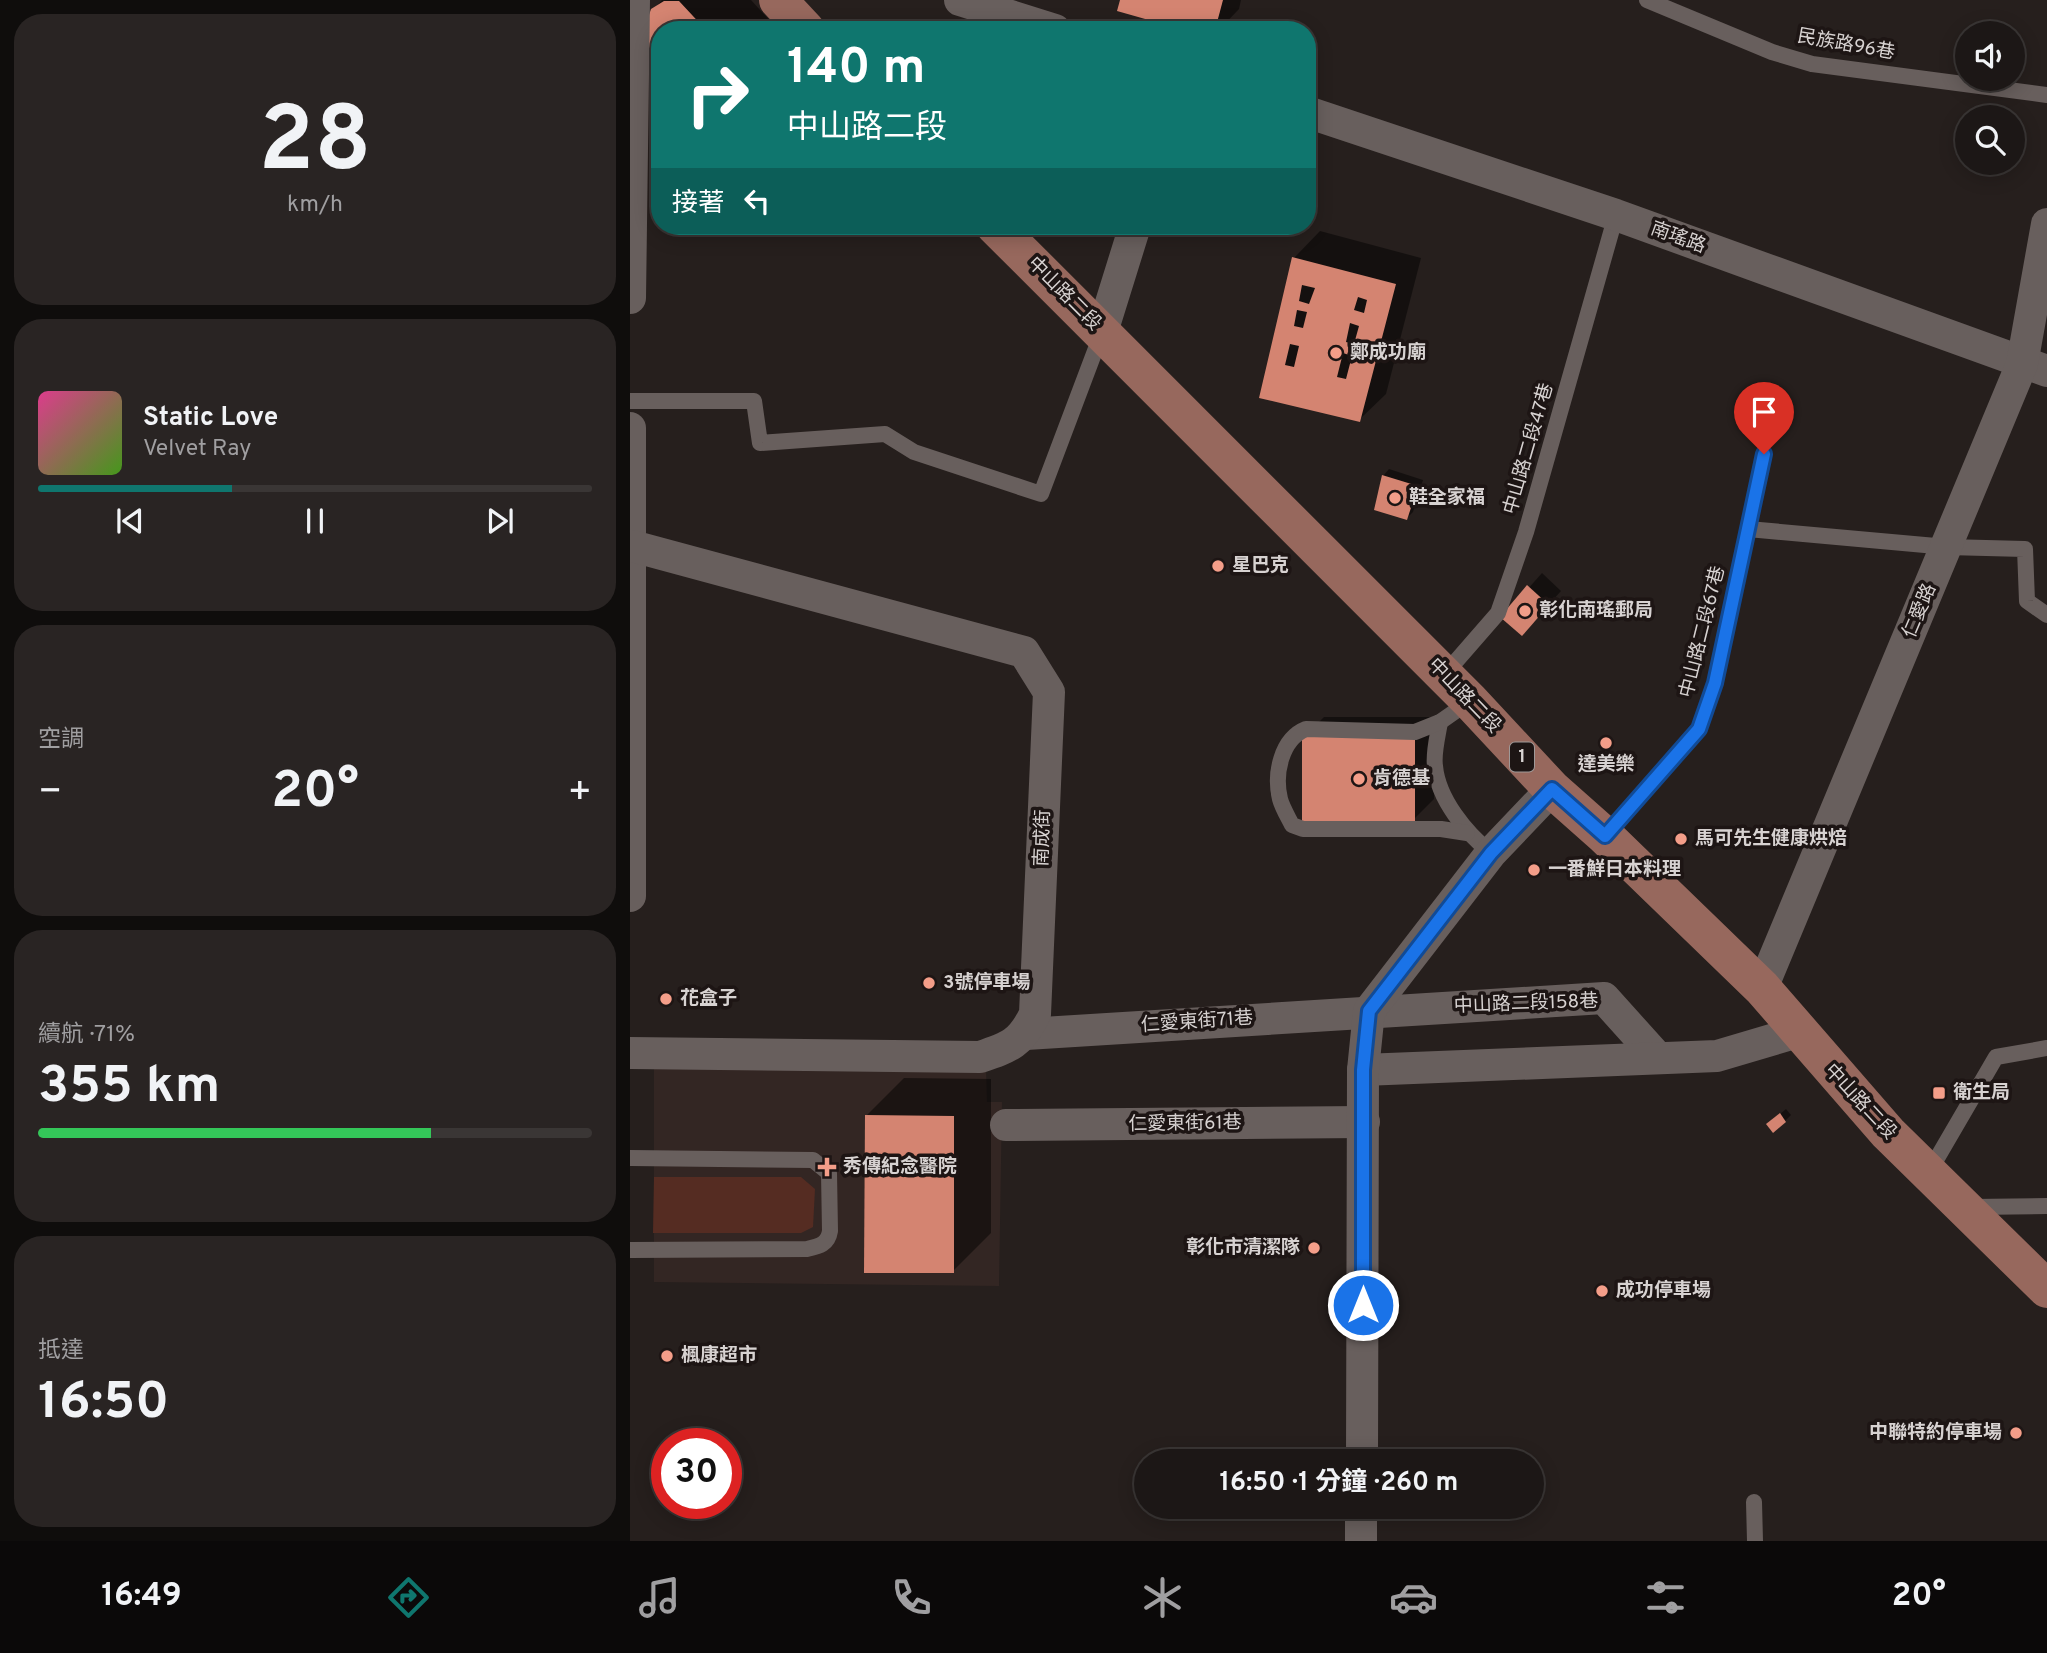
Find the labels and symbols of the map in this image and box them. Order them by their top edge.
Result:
street label: 民族路96巷 [1795,25,1897,65]
street label: 南瑤路 [1647,217,1709,259]
street label: 中山路二段 [1022,252,1106,336]
place label: 鄭成功廟 [1350,341,1426,365]
marker: 鄭成功廟 [1328,345,1344,361]
street label: 中山路二段47巷 [1499,381,1559,517]
pin [1734,382,1794,454]
place label: 鞋全家福 [1409,486,1485,510]
marker: 鞋全家福 [1387,490,1403,506]
place label: 星巴克 [1232,554,1289,578]
marker: 星巴克 [1210,558,1226,574]
street label: 中山路二段67巷 [1675,564,1731,700]
street label: 仁愛路 [1898,580,1942,642]
place label: 彰化南瑤郵局 [1539,599,1653,623]
marker: 彰化南瑤郵局 [1517,603,1533,619]
street label: 中山路二段 [1422,653,1506,739]
marker: 達美樂 [1598,735,1614,751]
road number: 1 [1510,742,1534,772]
place label: 達美樂 [1577,753,1635,777]
place label: 肯德基 [1373,767,1431,791]
marker: 肯德基 [1351,771,1367,787]
street label: 南成街 [1030,809,1056,867]
place label: 馬可先生健康烘焙 [1695,827,1847,851]
marker: 馬可先生健康烘焙 [1673,831,1689,847]
place label: 一番鮮日本料理 [1548,858,1681,882]
marker: 一番鮮日本料理 [1526,862,1542,878]
place label: 3號停車場 [943,971,1030,995]
marker: 3號停車場 [921,975,937,991]
place label: 花盒子 [680,987,737,1011]
street label: 中山路二段158巷 [1453,989,1599,1019]
marker: 花盒子 [658,991,674,1007]
street label: 仁愛東街71巷 [1140,1006,1254,1038]
street label: 中山路二段 [1819,1059,1901,1145]
place label: 衛生局 [1953,1081,2010,1105]
marker: 衛生局 [1931,1085,1947,1101]
street label: 仁愛東街61巷 [1128,1111,1242,1137]
place label: 秀傳紀念醫院 [843,1155,957,1179]
marker: 秀傳紀念醫院 [817,1157,837,1177]
place label: 彰化市清潔隊 [1186,1236,1300,1260]
marker: 彰化市清潔隊 [1306,1240,1322,1256]
position arrow [1326,1268,1400,1342]
place label: 成功停車場 [1616,1279,1711,1303]
marker: 成功停車場 [1594,1283,1610,1299]
place label: 楓康超市 [681,1344,757,1368]
marker: 楓康超市 [659,1348,675,1364]
place label: 中聯特約停車場 [1869,1421,2002,1445]
marker: 中聯特約停車場 [2008,1425,2024,1441]
speed limit sign: 30 [651,1428,742,1519]

